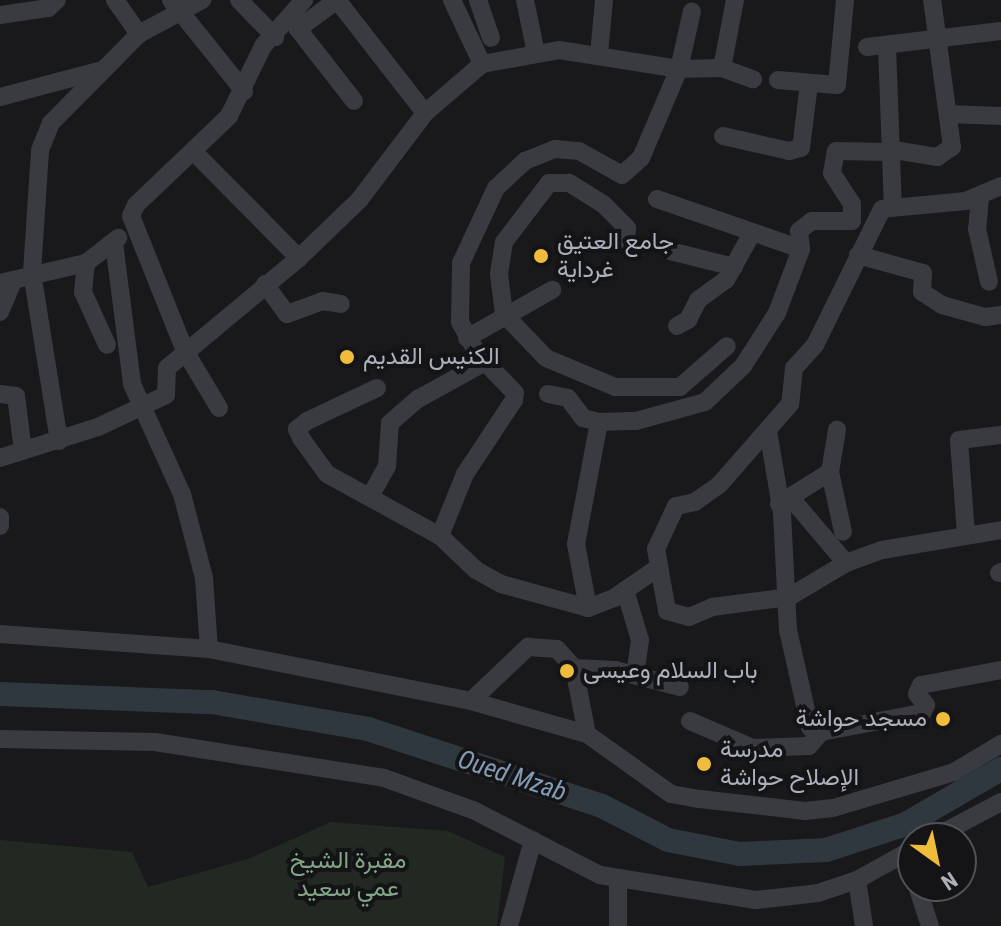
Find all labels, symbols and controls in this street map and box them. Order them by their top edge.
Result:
place label: جامع العتيق غرداية [557,228,674,284]
marker: جامع العتيق غرداية [532,247,550,265]
place label: الكنيس القديم [363,343,500,371]
marker: الكنيس القديم [338,348,356,366]
place label: باب السلام وعيسى [583,657,758,685]
marker: باب السلام وعيسى [558,662,576,680]
place label: مسجد حواشة [796,705,927,733]
marker: مسجد حواشة [934,710,952,728]
place label: مدرسة الإصلاح حواشة [720,736,859,792]
water label: Oued Mzab [454,744,570,808]
marker: مدرسة الإصلاح حواشة [695,755,713,773]
north arrow [897,822,977,902]
park label: مقبرة الشيخ عمي سعيد [290,847,406,903]
text: N [937,867,962,895]

